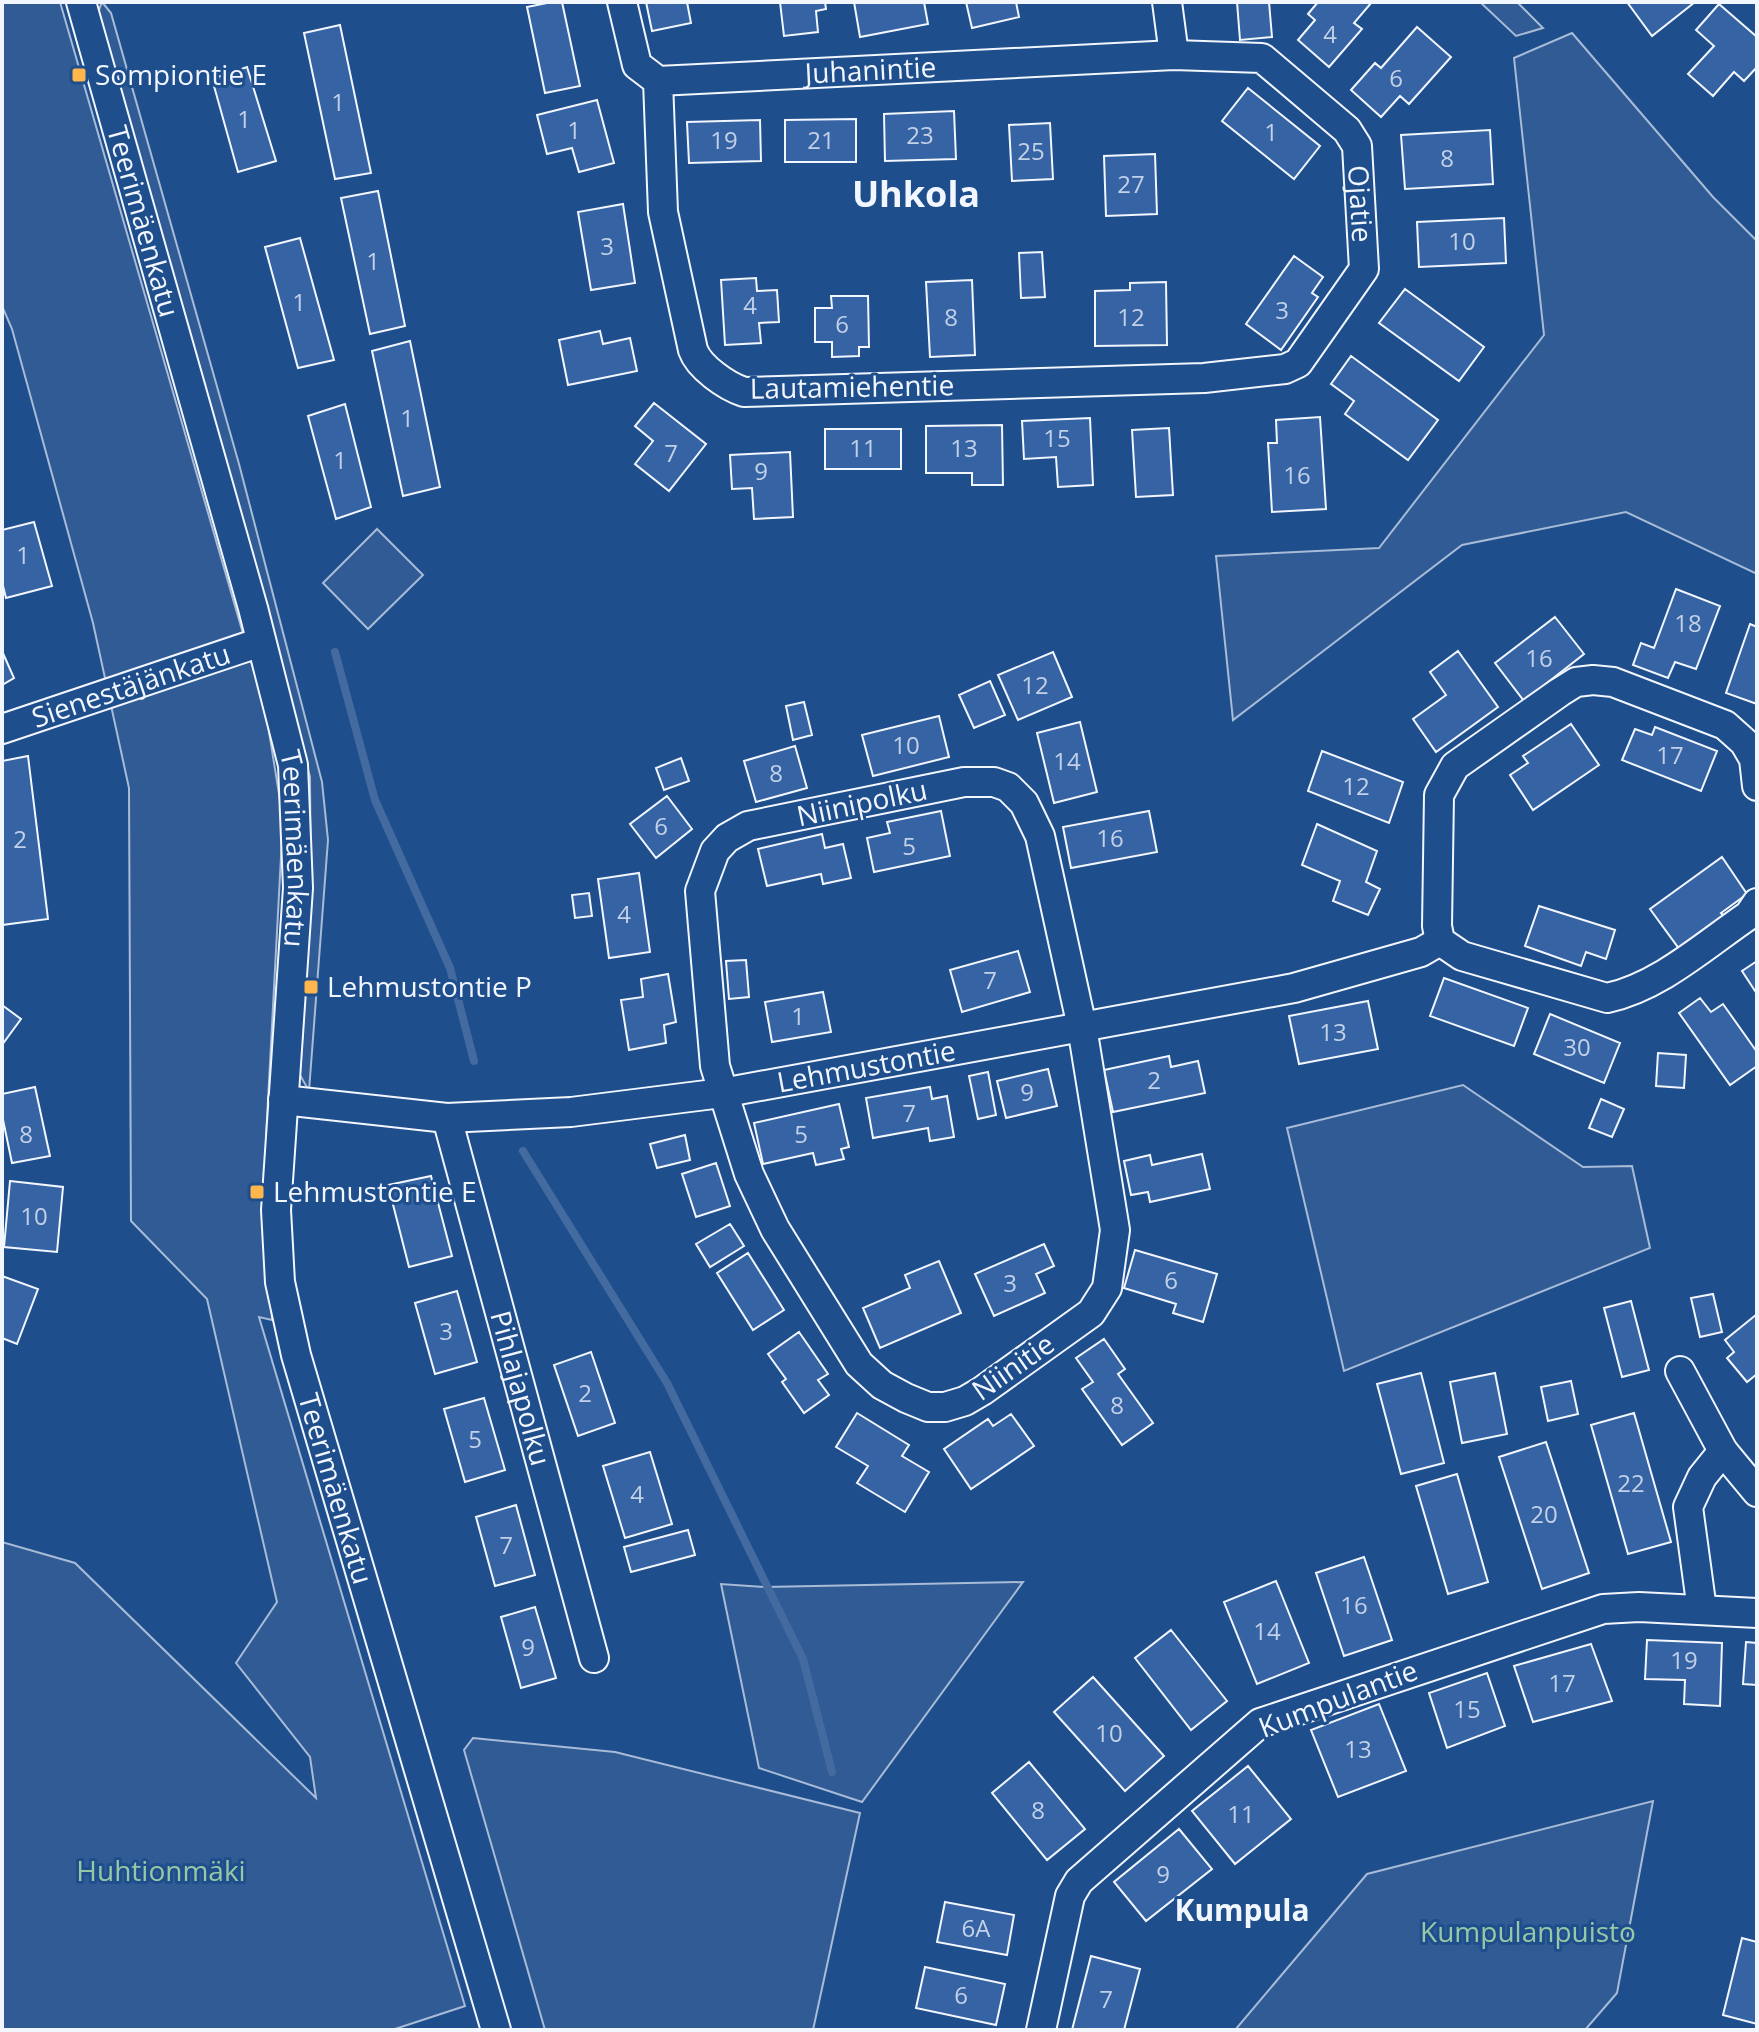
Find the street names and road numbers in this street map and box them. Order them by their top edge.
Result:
street label: Juhanintie [801,47,937,92]
street label: Teerimäenkatu [99,121,189,321]
street label: Ojatie [1340,164,1382,243]
street label: Lautamiehentie [749,365,955,407]
street label: Sienestäjänkatu [26,634,235,736]
street label: Teerimäenkatu [272,746,318,949]
street label: Niinipolku [793,770,930,834]
street label: Lehmustontie [774,1031,958,1101]
street label: Pihlajapolku [482,1306,561,1470]
street label: Niinitie [964,1324,1061,1408]
street label: Teerimäenkatu [290,1388,383,1588]
street label: Kumpulantie [1253,1650,1422,1746]

